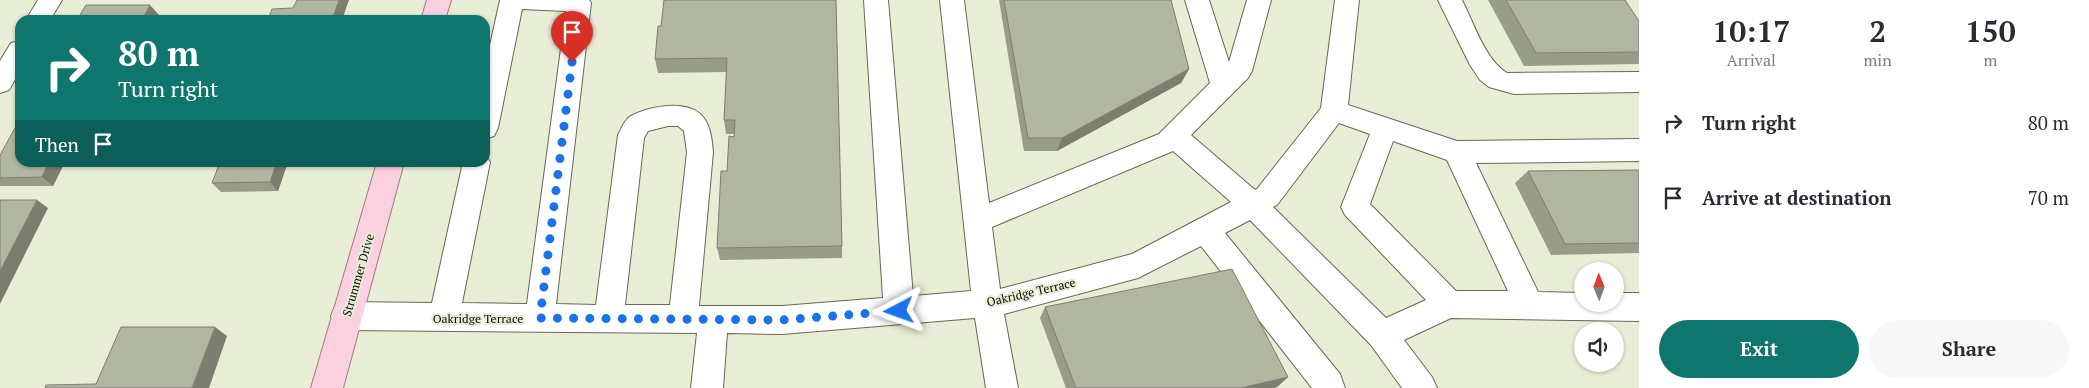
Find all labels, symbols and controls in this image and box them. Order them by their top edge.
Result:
pin [551,11,593,62]
text: 10:17 [1712,11,1790,51]
text: 2 [1869,11,1886,51]
text: 150 [1965,11,2016,51]
icon: arrive [558,18,586,46]
text: 80 m [118,30,199,76]
icon: right [35,35,100,100]
text: Arrival [1727,49,1776,71]
text: min [1864,49,1892,71]
text: m [1983,49,1997,71]
text: Turn right [118,74,218,103]
icon: right [1659,109,1687,137]
text: Turn right [1702,110,1796,135]
text: 80 m [2028,110,2069,135]
icon: arrive [89,130,117,158]
text: Then [35,132,79,157]
icon: arrive [1659,184,1687,212]
text: Arrive at destination [1702,185,1891,210]
text: 70 m [2028,185,2069,210]
street label: Strummer Drive [339,232,377,318]
north arrow [1574,262,1624,312]
map controls [1574,262,1624,372]
street label: Oakridge Terrace [985,274,1077,310]
position arrow [872,284,924,336]
street label: Oakridge Terrace [433,311,523,326]
button: Exit [1659,320,1859,378]
button: Share [1869,320,2069,378]
button: sound [1574,322,1624,372]

